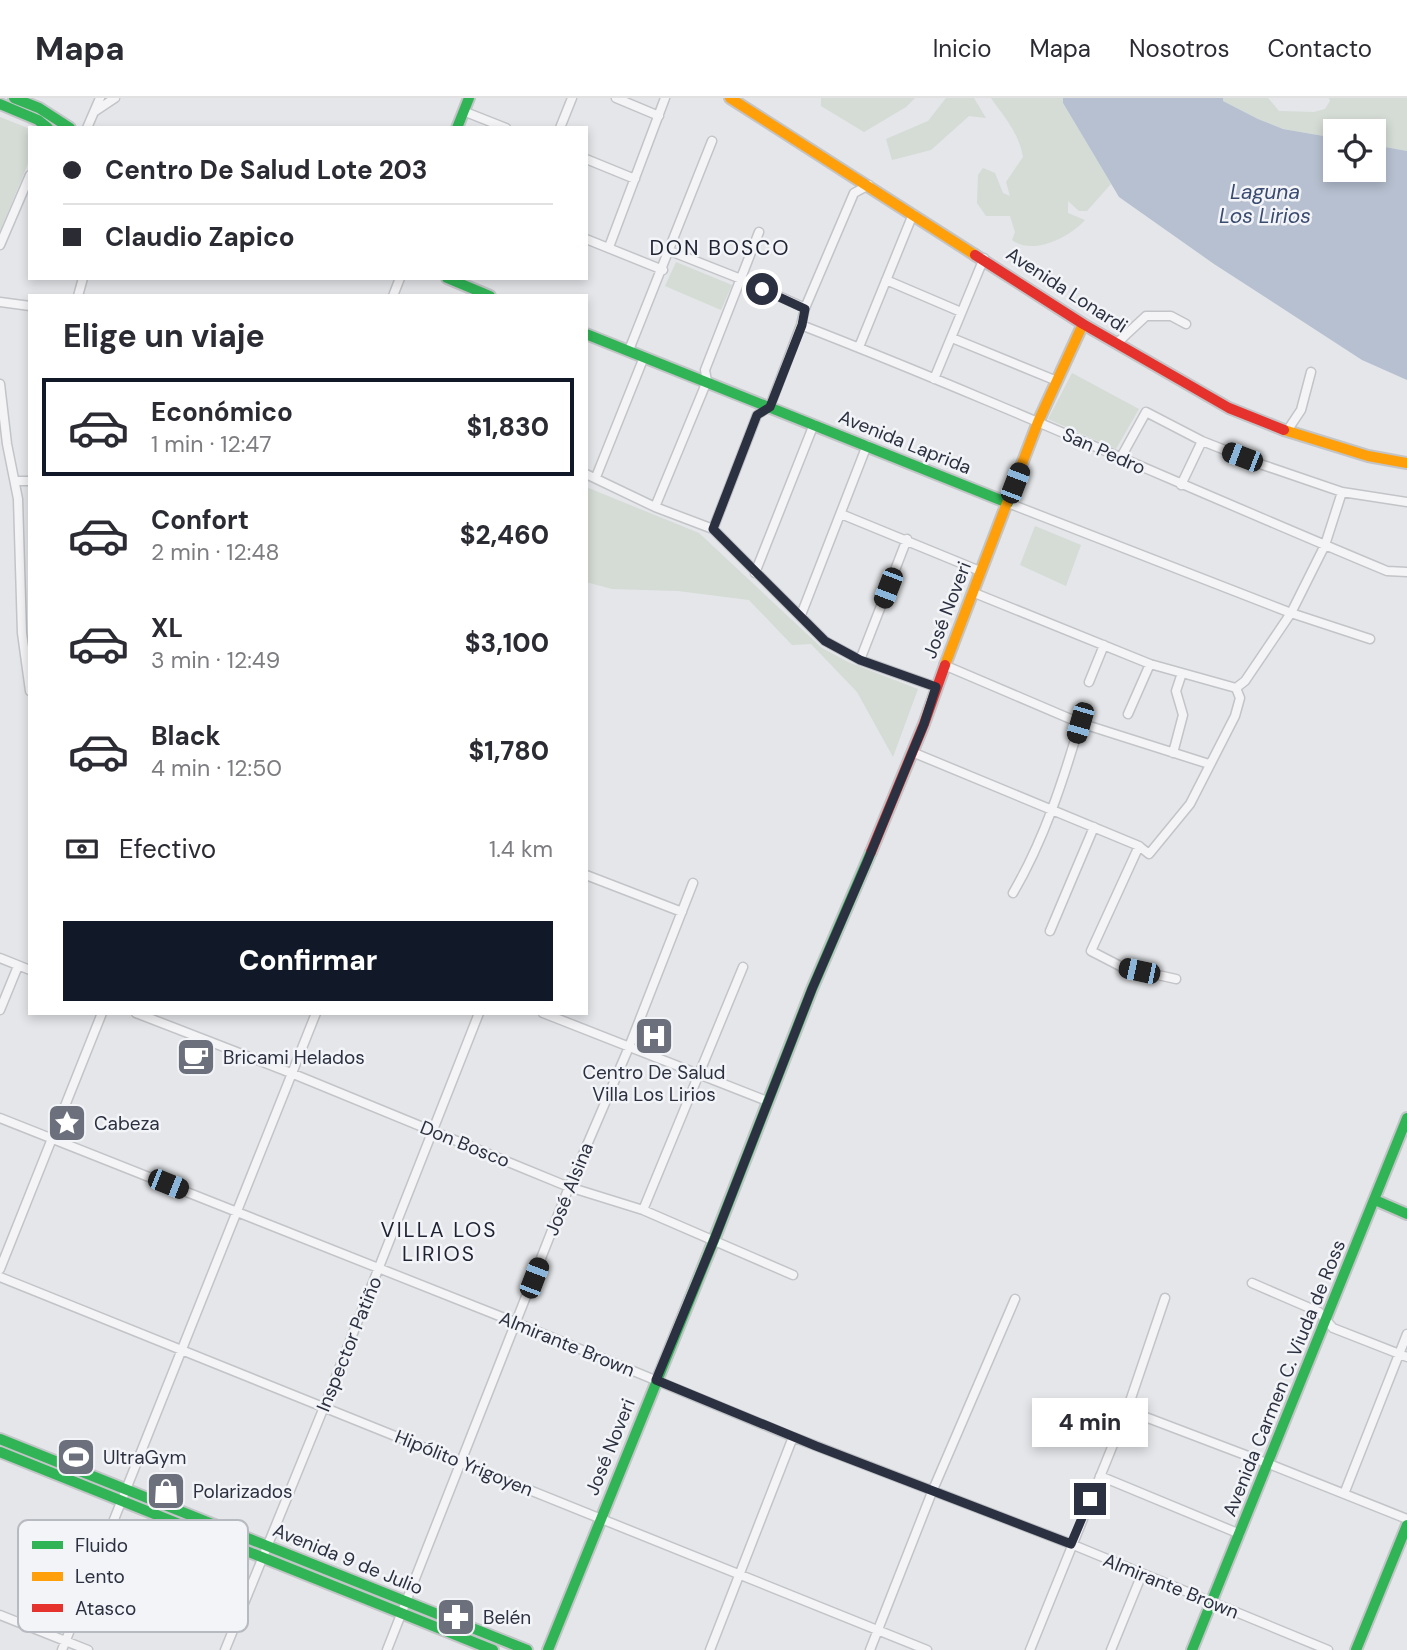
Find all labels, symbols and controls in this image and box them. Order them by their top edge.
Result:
text: Mapa [35,27,125,70]
text: Inicio [933,33,992,64]
text: Mapa [1030,33,1091,64]
text: Nosotros [1129,33,1230,64]
text: Contacto [1268,33,1372,64]
map controls [1323,119,1386,182]
button: locate [1323,119,1386,182]
text: Centro De Salud Lote 203 [105,153,428,187]
water label: Laguna Los Lirios [1219,178,1311,230]
text: Claudio Zapico [105,220,295,254]
district label: DON BOSCO [649,234,791,262]
street label: Avenida Lonardi [1001,241,1133,339]
route start [746,273,778,305]
text: Elige un viaje [63,315,265,357]
text: Económico [151,395,293,429]
icon: car [67,396,130,459]
street label: Avenida Laprida [835,404,975,480]
text: $1,830 [467,410,549,444]
street label: San Pedro [1059,422,1149,480]
text: 1 min · 12:47 [151,429,272,459]
car [1219,440,1266,474]
car [998,460,1033,506]
text: Confort [151,503,249,537]
icon: car [67,504,130,567]
text: $2,460 [460,518,549,552]
text: 2 min · 12:48 [151,537,279,567]
street label: José Noveri [917,558,977,662]
car [871,565,906,611]
text: XL [151,611,183,645]
icon: car [67,612,130,675]
text: $3,100 [465,626,549,660]
text: 3 min · 12:49 [151,645,280,675]
car [1065,700,1096,746]
text: Black [151,719,221,753]
icon: car [67,720,130,783]
text: $1,780 [468,734,549,768]
text: 4 min · 12:50 [151,753,282,783]
icon: cash [63,830,101,868]
text: Efectivo [119,832,216,866]
text: 1.4 km [489,834,553,864]
button: Confirmar [63,921,553,1001]
car [1117,956,1162,986]
hospital icon: Centro De Salud Villa Los Lirios [633,1015,675,1057]
cafe icon: Bricami Helados [175,1036,217,1078]
place label: Bricami Helados [223,1045,365,1070]
place label: Centro De Salud Villa Los Lirios [582,1060,726,1107]
place icon: Cabeza [46,1102,88,1144]
place label: Cabeza [94,1111,160,1136]
street label: Don Bosco [416,1115,514,1173]
street label: José Alsina [539,1139,599,1239]
car [145,1166,192,1202]
district label: VILLA LOS LIRIOS [381,1216,497,1268]
street label: Avenida Carmen C. Viuda de Ross [1217,1236,1351,1520]
car [517,1255,552,1301]
street label: Inspector Patiño [311,1273,387,1415]
street label: Almirante Brown [496,1305,638,1383]
street label: José Noveri [579,1395,641,1499]
callout: 4 min [1032,1398,1148,1446]
text: 4 min [1059,1407,1121,1437]
street label: Hipólito Yrigoyen [391,1424,537,1502]
sports icon: UltraGym [55,1436,97,1478]
place label: UltraGym [103,1445,186,1470]
shop icon: Polarizados [145,1470,187,1512]
place label: Polarizados [193,1479,293,1504]
route end [1074,1483,1106,1515]
street label: Avenida 9 de Julio [269,1517,427,1601]
legend [18,1520,248,1632]
text: Fluido [75,1533,128,1558]
street label: Almirante Brown [1100,1547,1242,1625]
text: Lento [75,1564,125,1589]
text: Atasco [75,1596,136,1621]
pharmacy icon: Belén [435,1596,477,1638]
place label: Belén [483,1605,531,1630]

